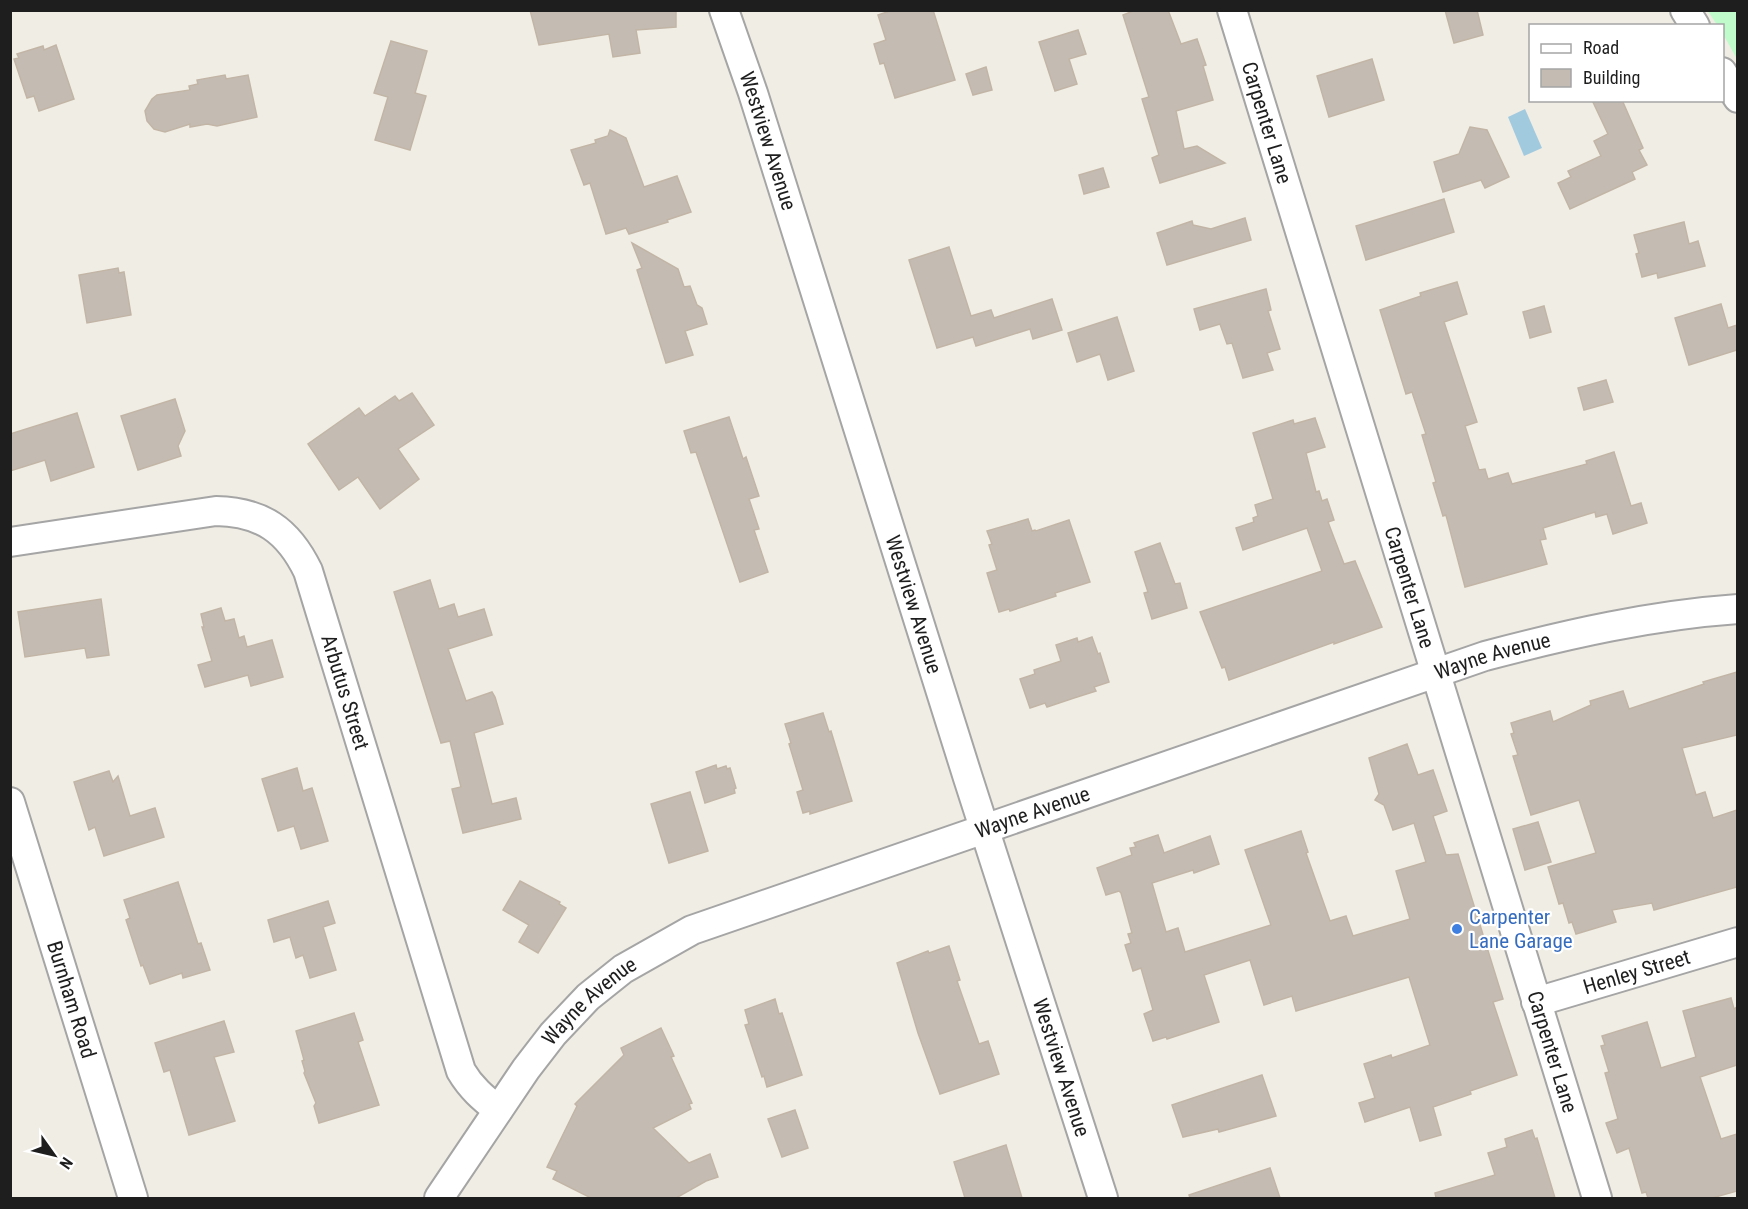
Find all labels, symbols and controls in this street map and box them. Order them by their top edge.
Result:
legend [1529,24,1724,102]
text: Road [1583,37,1619,58]
street label: Carpenter Lane [1237,59,1297,187]
text: Building [1583,67,1640,88]
street label: Westview Avenue [734,68,801,213]
street label: Carpenter Lane [1379,524,1439,651]
street label: Westview Avenue [881,532,947,677]
street label: Wayne Avenue [1431,628,1553,685]
street label: Arbutus Street [316,632,374,753]
street label: Wayne Avenue [972,781,1093,843]
place label: Carpenter Lane Garage [1469,905,1573,953]
marker: Carpenter Lane Garage [1450,922,1464,936]
street label: Burnham Road [42,938,101,1061]
street label: Henley Street [1580,945,1693,999]
street label: Wayne Avenue [537,952,641,1050]
street label: Carpenter Lane [1522,988,1582,1116]
street label: Westview Avenue [1028,995,1095,1140]
north arrow [24,1125,84,1185]
text: N [55,1154,77,1172]

